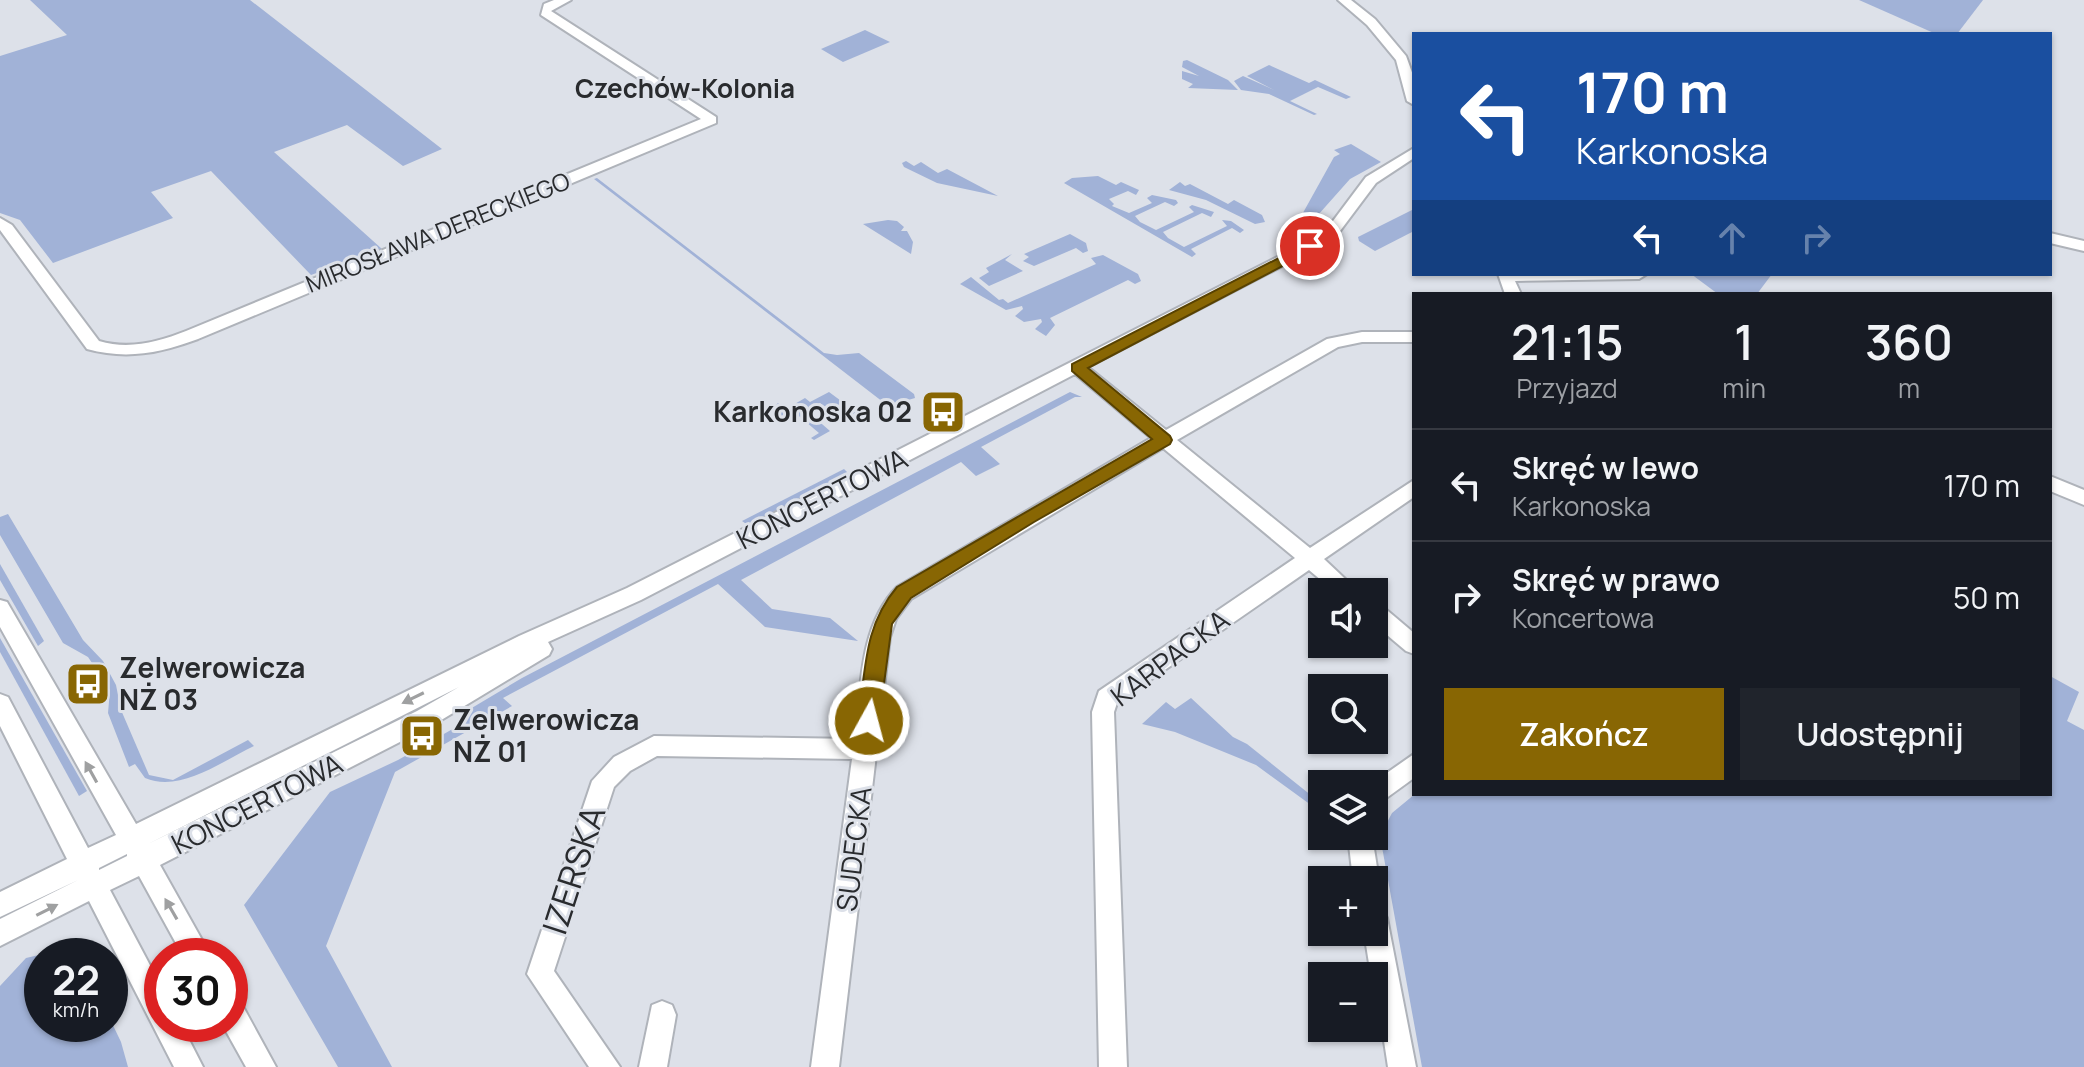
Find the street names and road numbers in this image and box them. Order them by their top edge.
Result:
street label: MIROSŁAWA DERECKIEGO [300,163,574,300]
street label: KONCERTOWA [730,439,914,557]
street label: KARPACKA [1102,600,1237,714]
street label: KONCERTOWA [165,744,349,862]
street label: SUDECKA [827,784,880,913]
street label: IZERSKA [531,800,615,940]

